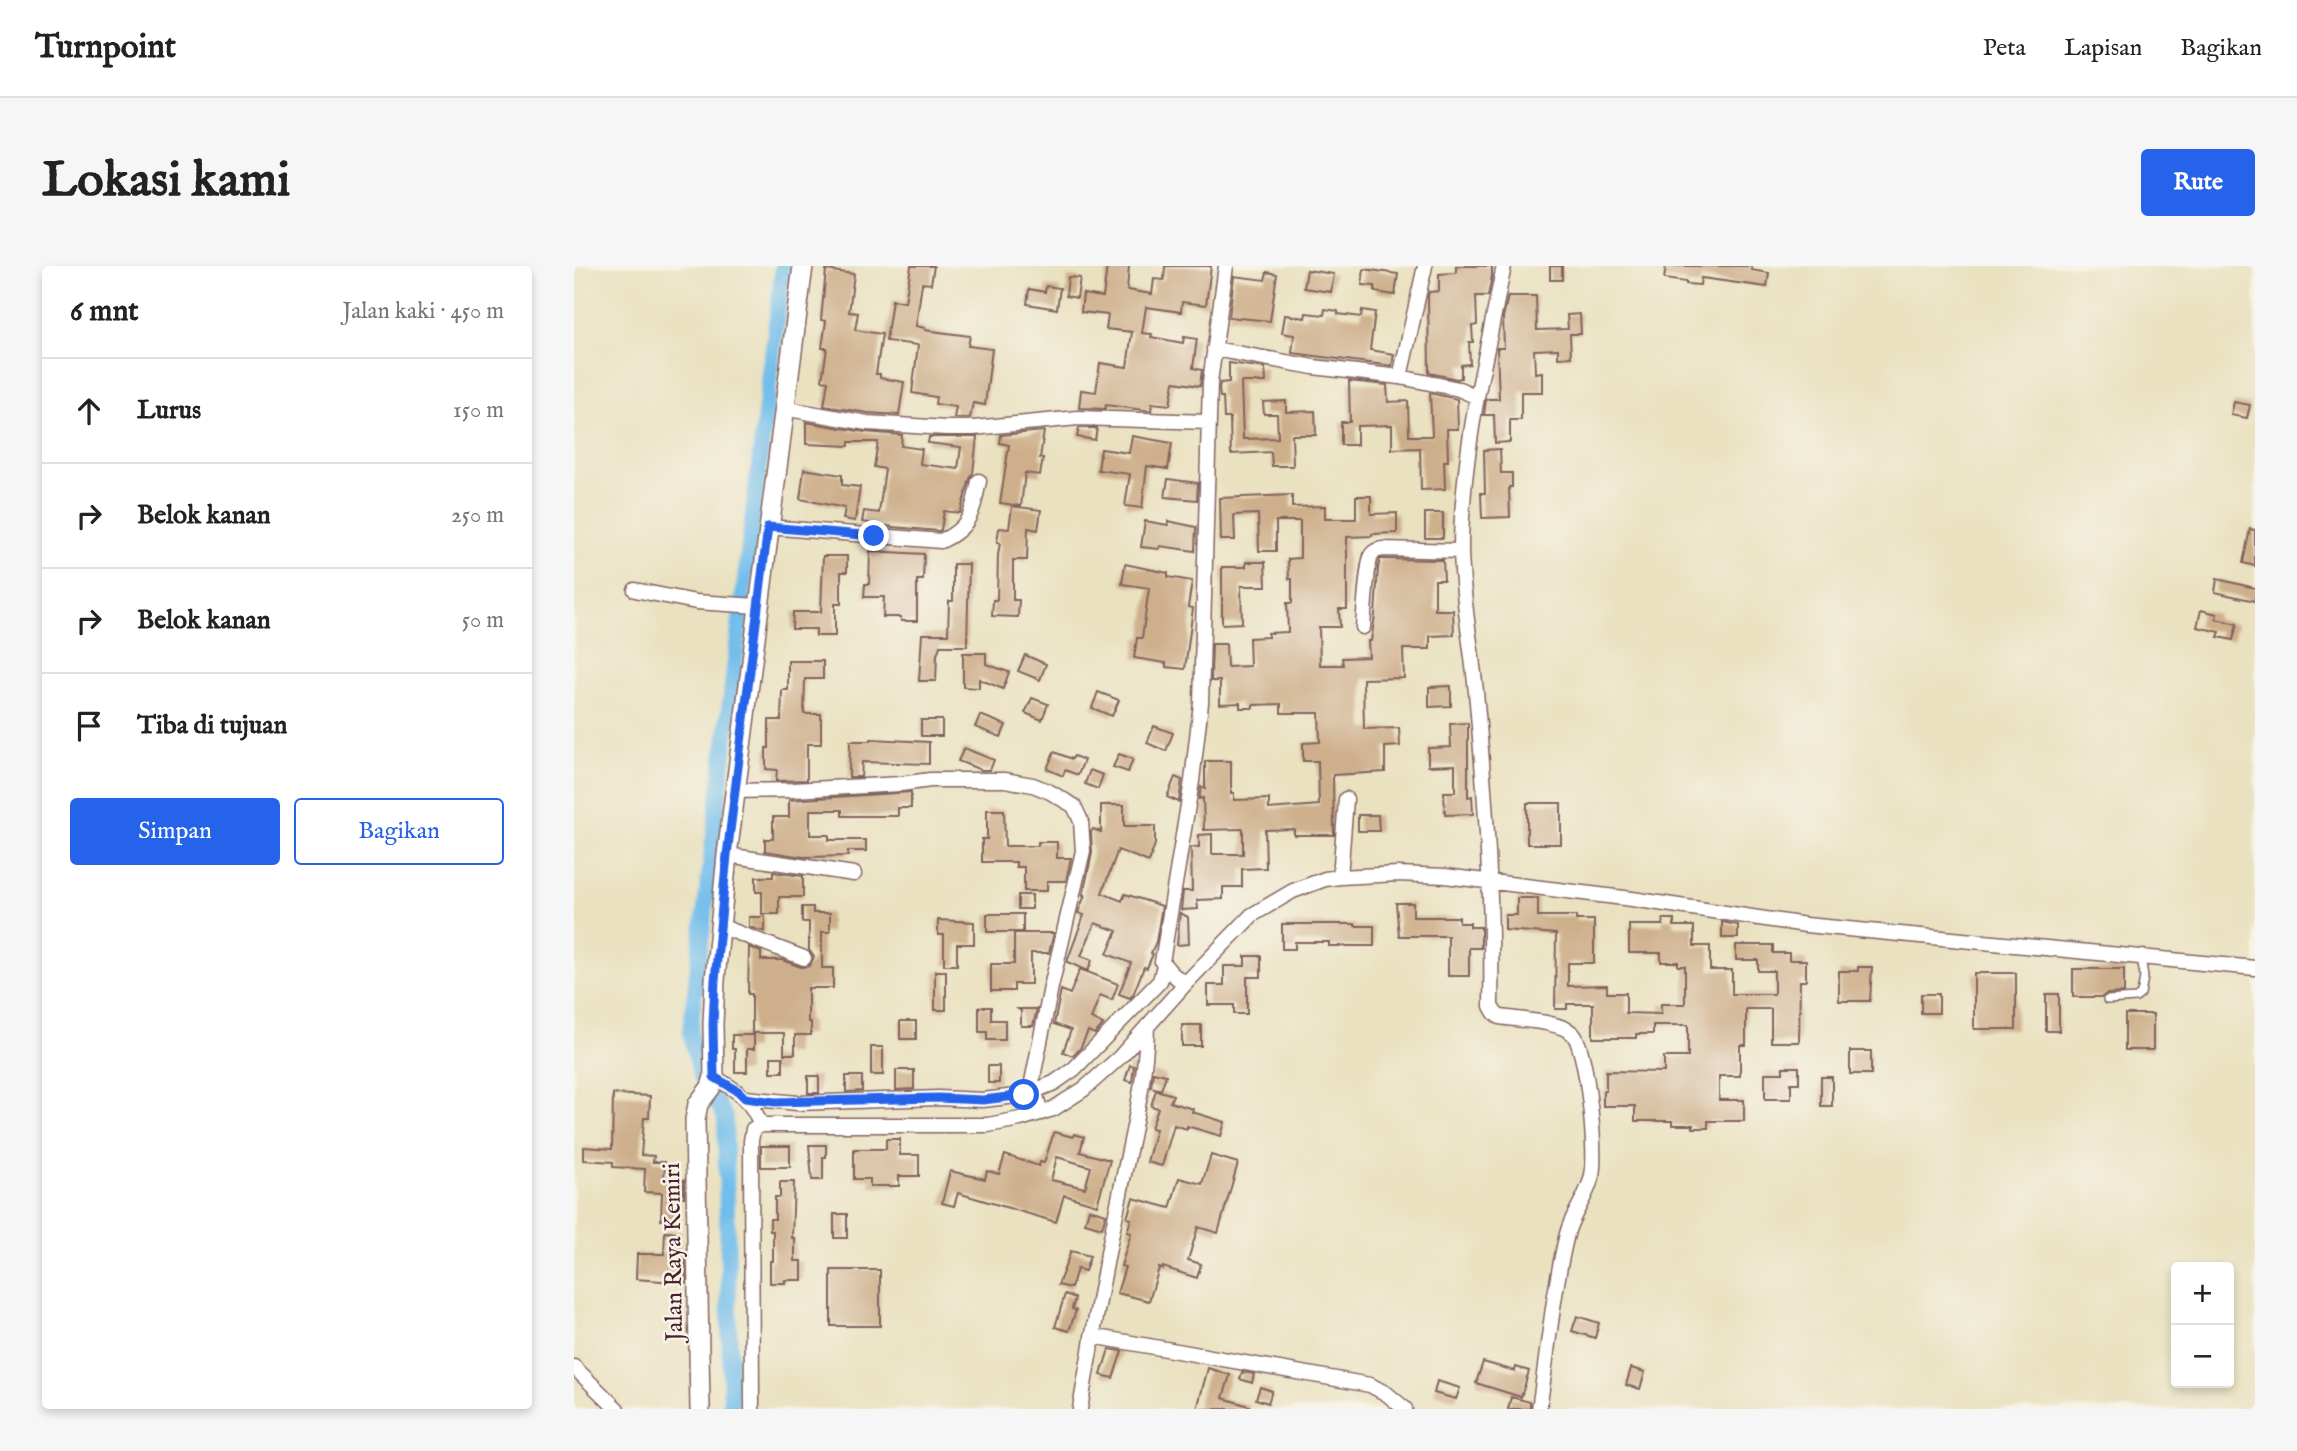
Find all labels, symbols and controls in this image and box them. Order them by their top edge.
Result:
text: Turnpoint [35,27,176,69]
text: Peta [1983,33,2026,64]
text: Lapisan [2064,33,2142,64]
text: Bagikan [2180,33,2262,64]
button: Rute [2141,149,2255,216]
text: Lokasi kami [42,151,290,213]
text: 6 mnt [70,293,139,331]
text: Jalan kaki · 450 m [342,297,504,326]
icon: ahead [70,392,108,430]
text: Lurus [137,394,201,427]
text: 150 m [453,396,504,425]
icon: right [70,497,108,535]
text: Belok kanan [137,499,271,532]
text: 250 m [451,501,504,530]
route end [858,520,889,551]
icon: right [70,602,108,640]
text: Belok kanan [137,604,271,637]
text: 50 m [462,606,504,635]
icon: arrive [70,707,108,745]
text: Tiba di tujuan [137,709,287,742]
button: Simpan [70,798,280,865]
button: Bagikan [294,798,504,865]
route start [1008,1079,1039,1110]
street label: Jalan Raya Kemiri [657,1162,691,1345]
map controls [2171,1262,2234,1388]
button: + [2171,1262,2234,1325]
button: − [2171,1325,2234,1388]

